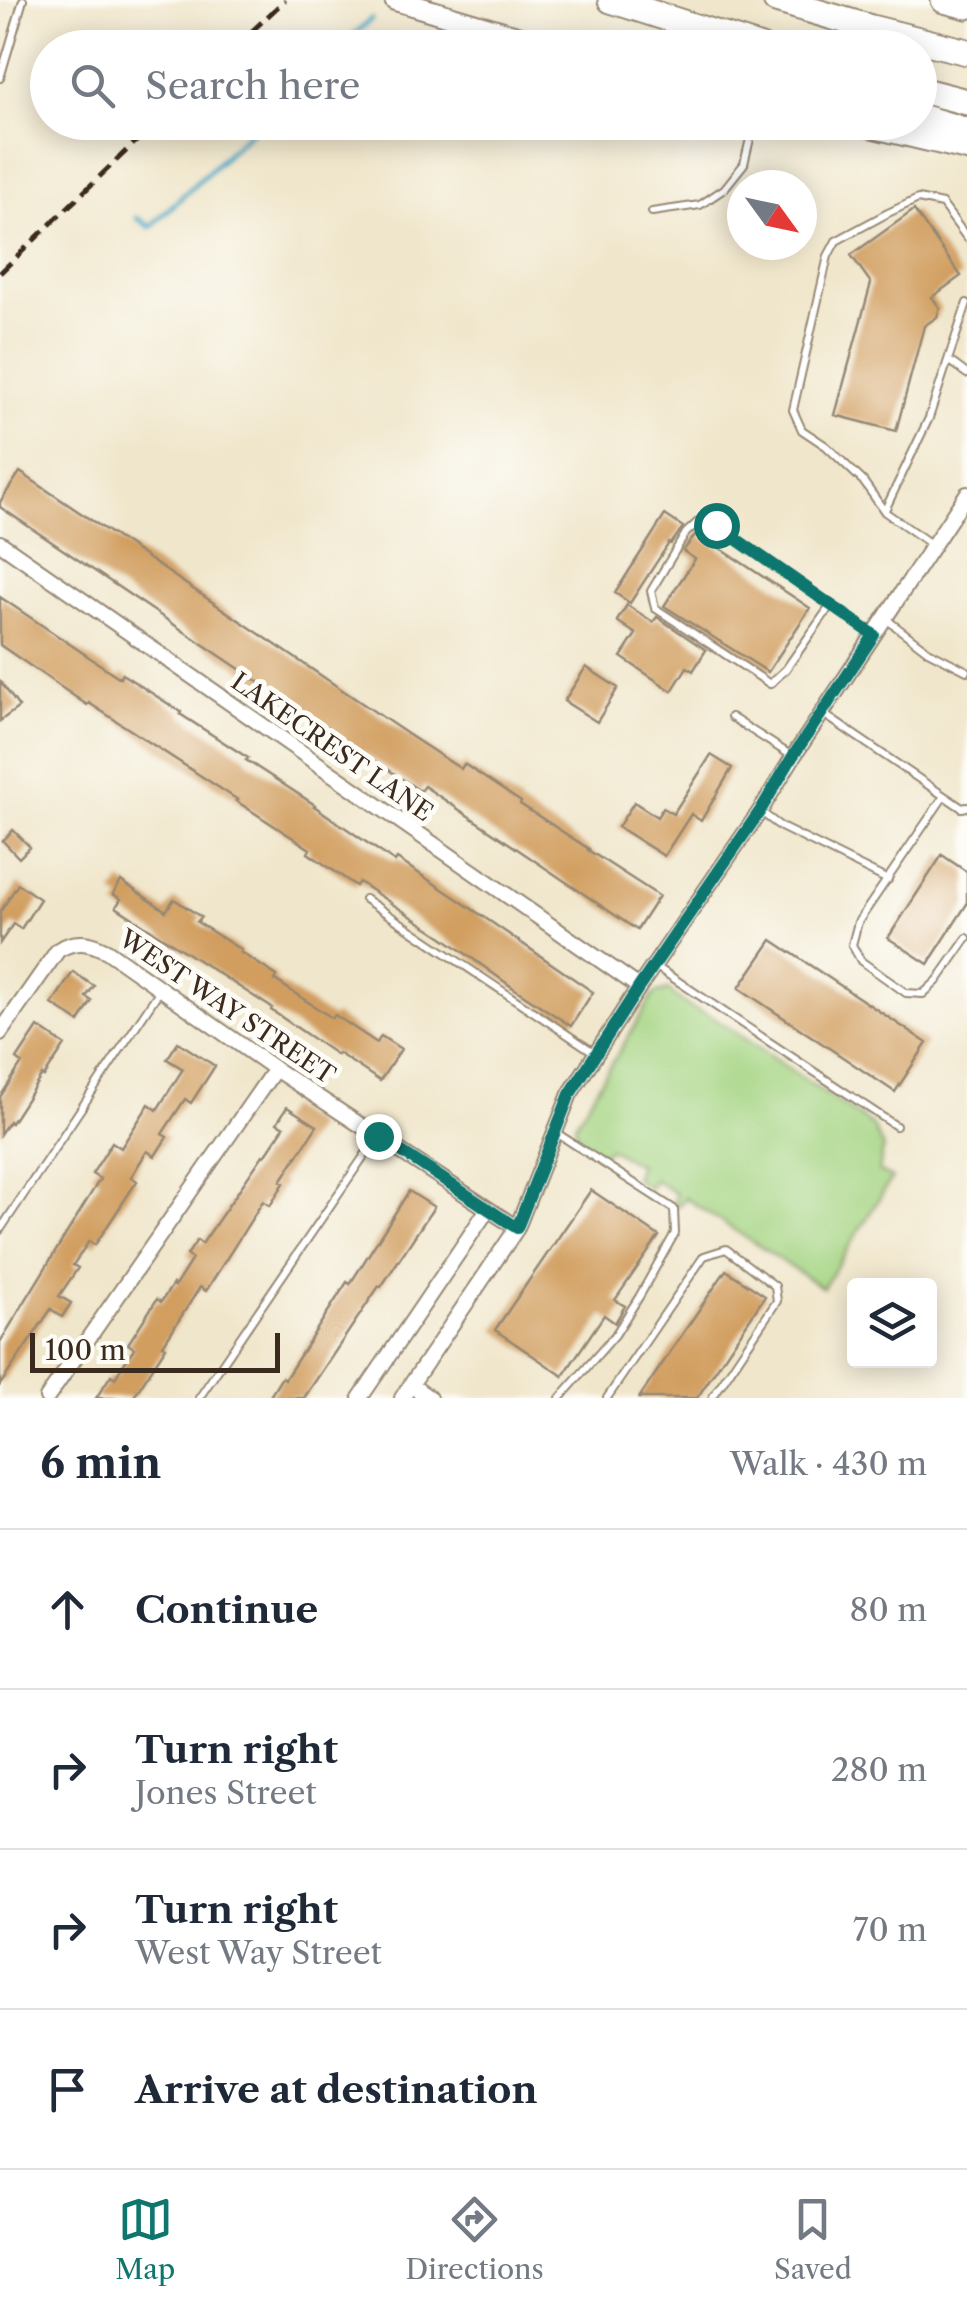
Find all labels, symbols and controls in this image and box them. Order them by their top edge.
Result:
search box [30,30,937,140]
icon: search [65,58,120,113]
text: Search here [145,62,360,109]
north arrow [727,170,817,260]
route start [694,503,740,549]
street label: LAKECREST LANE [225,666,439,828]
street label: WEST WAY STREET [112,923,341,1091]
route end [356,1114,402,1160]
map controls [847,1278,937,1368]
button: layers [847,1278,937,1368]
scale bar [30,1328,280,1372]
text: 100 m [45,1333,126,1367]
text: 6 min [40,1437,161,1489]
text: Walk · 430 m [730,1444,927,1483]
icon: ahead [40,1582,95,1637]
text: Continue [135,1586,318,1633]
text: 80 m [849,1590,927,1629]
text: Turn right [135,1726,338,1773]
icon: right [40,1742,95,1797]
text: 280 m [831,1750,927,1789]
text: Jones Street [135,1773,317,1812]
text: Turn right [135,1886,338,1933]
icon: right [40,1902,95,1957]
text: 70 m [853,1910,927,1949]
text: West Way Street [135,1933,382,1972]
icon: arrive [40,2062,95,2117]
text: Arrive at destination [135,2066,538,2113]
tab: Map [115,2192,175,2286]
tab: Directions [405,2192,544,2286]
tab: Saved [774,2192,852,2286]

